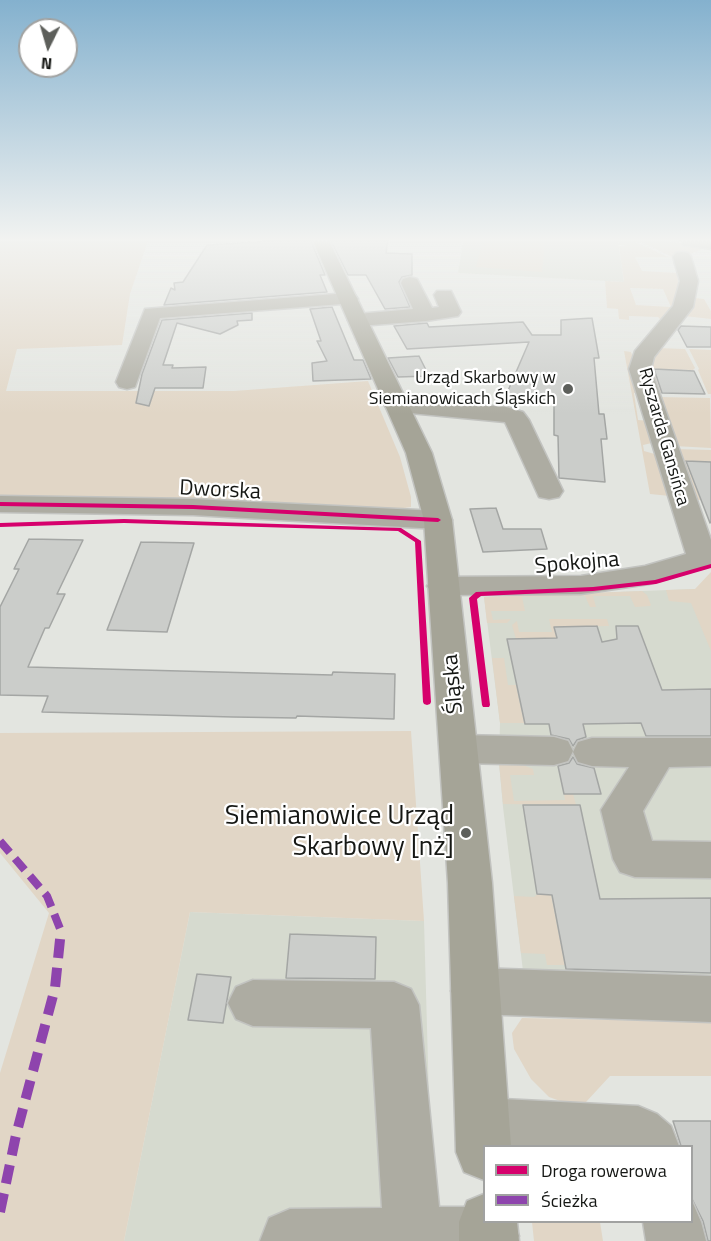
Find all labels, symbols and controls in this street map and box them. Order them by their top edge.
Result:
north arrow [18,18,78,78]
text: N [40,52,53,76]
street label: Ryszarda Gansińca [633,366,693,508]
place label: Urząd Skarbowy w Siemianowicach Śląskich [369,368,556,410]
marker: Urząd Skarbowy w Siemianowicach Śląskich [561,382,575,396]
street label: Dworska [178,476,262,506]
street label: Spokojna [534,547,620,581]
street label: Śląska [438,653,470,715]
place label: Siemianowice Urząd Skarbowy [nż] [225,801,454,864]
marker: Siemianowice Urząd Skarbowy [nż] [459,826,473,840]
legend [483,1145,693,1223]
text: Droga rowerowa [541,1157,667,1184]
text: Ścieżka [541,1187,597,1214]

